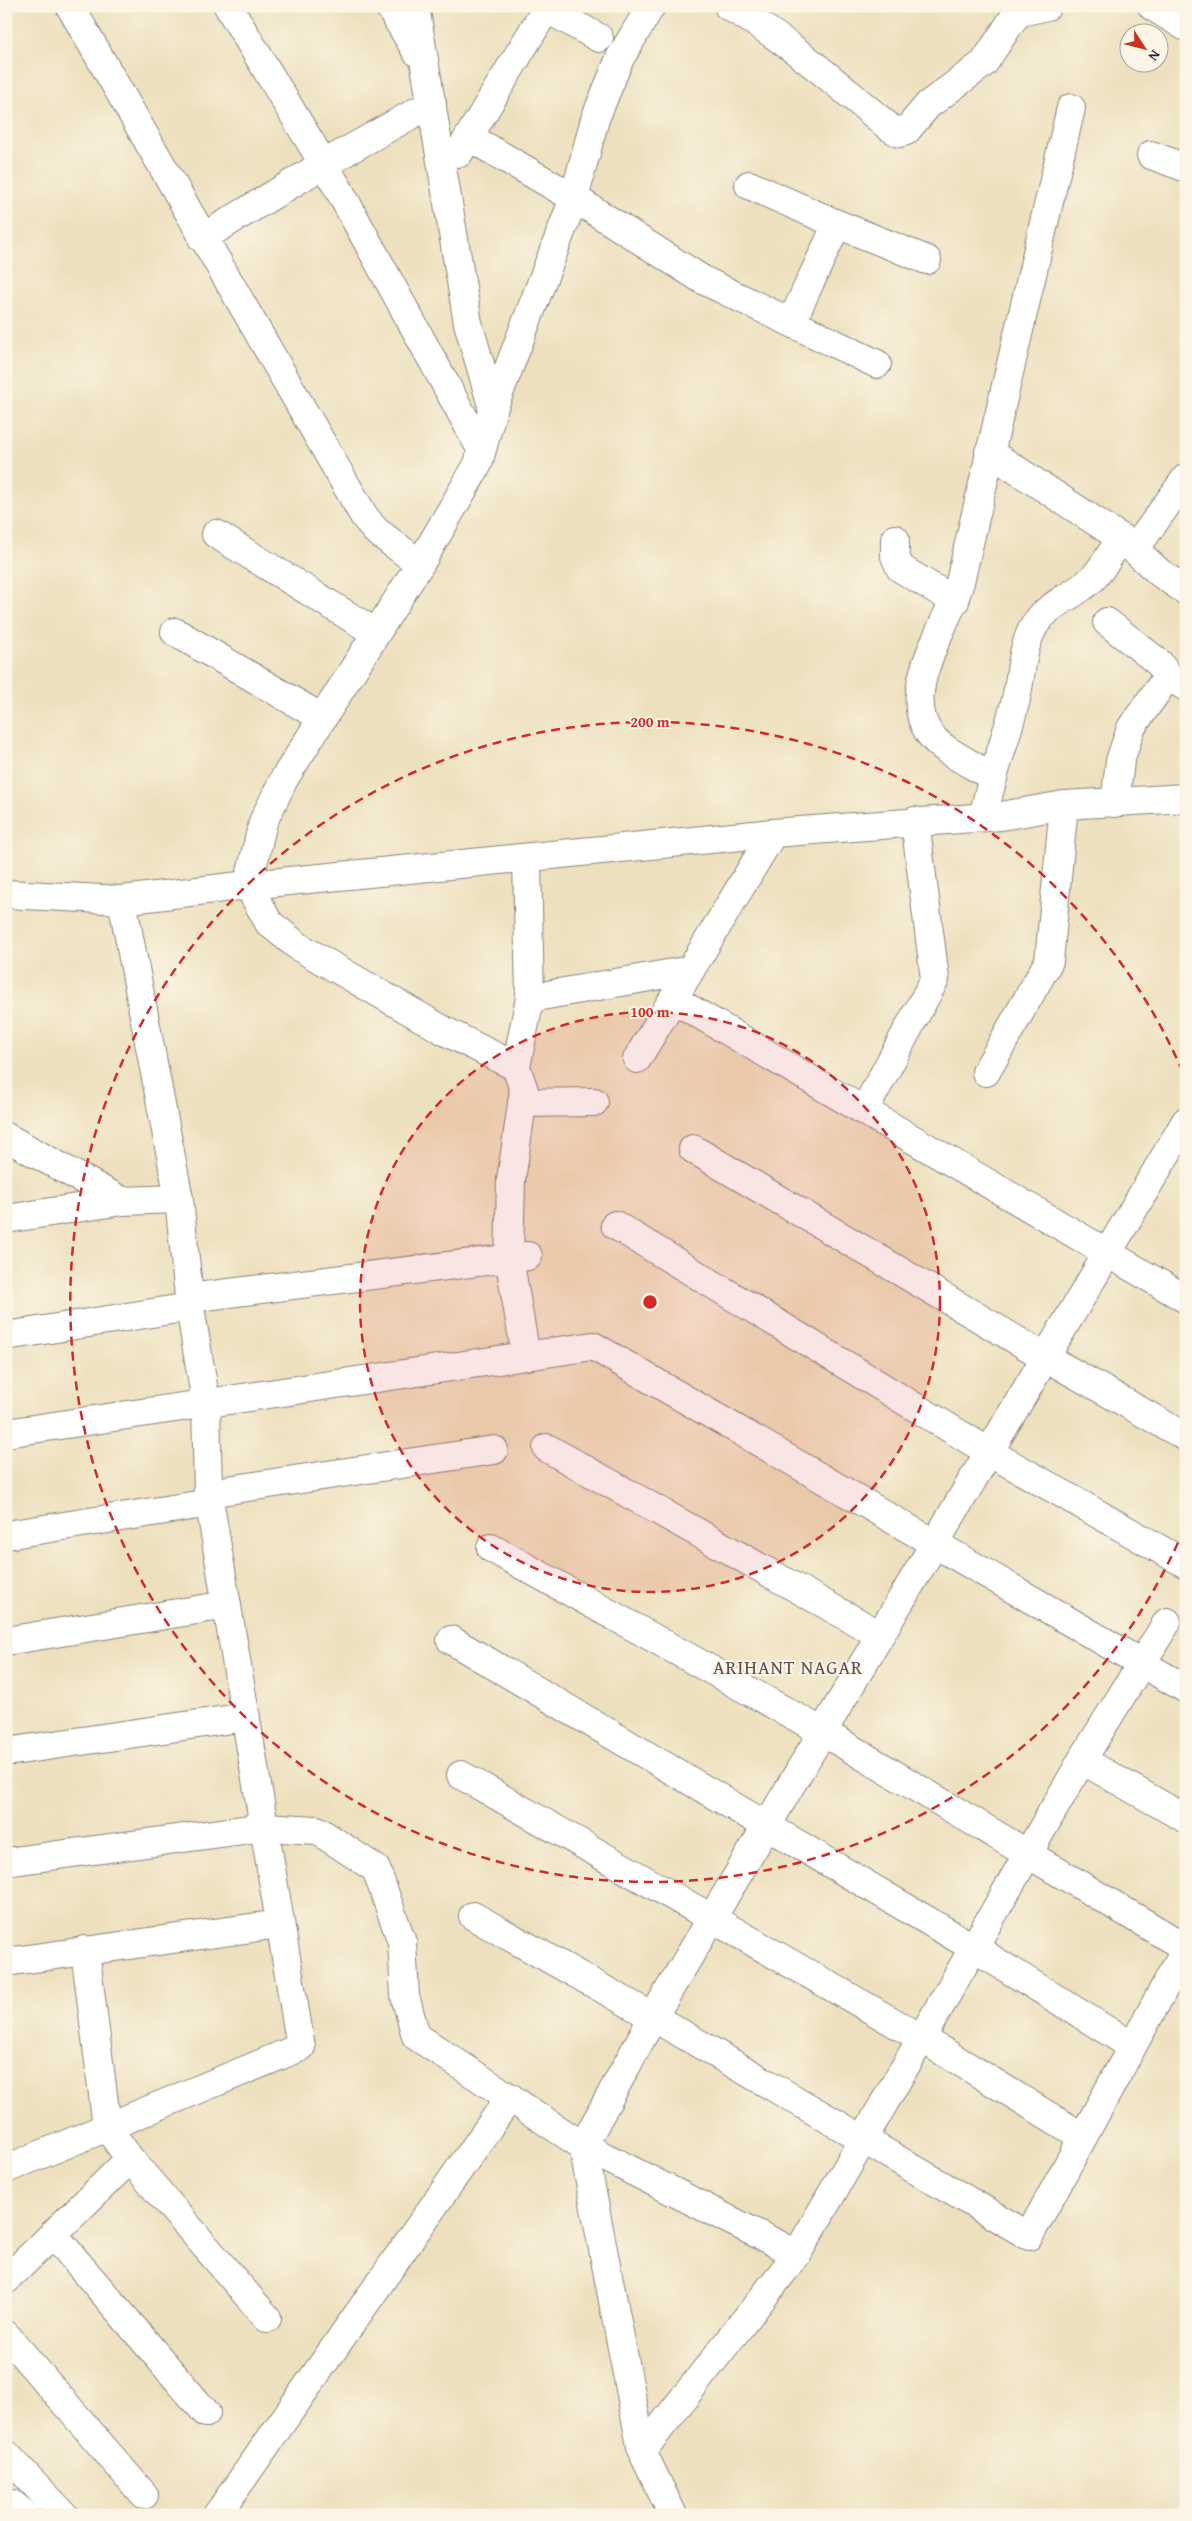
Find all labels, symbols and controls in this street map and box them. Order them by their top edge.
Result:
north arrow [1120,22,1170,72]
text: N [1143,46,1165,66]
text: 200 m [630,711,670,732]
text: 100 m [630,1001,670,1022]
centre of rings [641,1293,659,1311]
district label: ARIHANT NAGAR [713,1653,863,1681]

